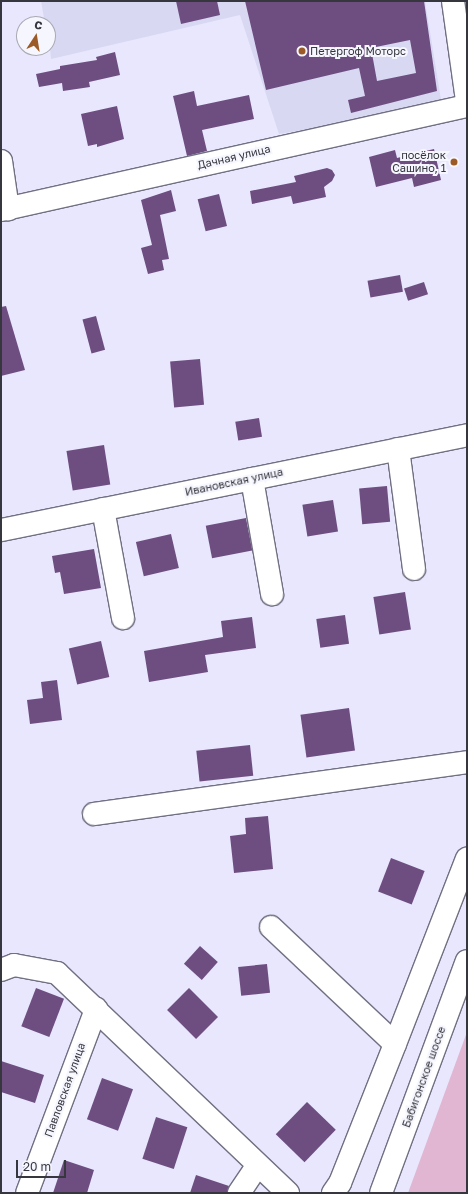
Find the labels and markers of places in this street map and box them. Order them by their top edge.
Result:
place label: Петергоф Моторс [310,44,406,58]
marker: Петергоф Моторс [297,46,307,56]
place label: посёлок Сашино, 1 [392,149,446,175]
marker: посёлок Сашино, 1 [449,157,459,167]

